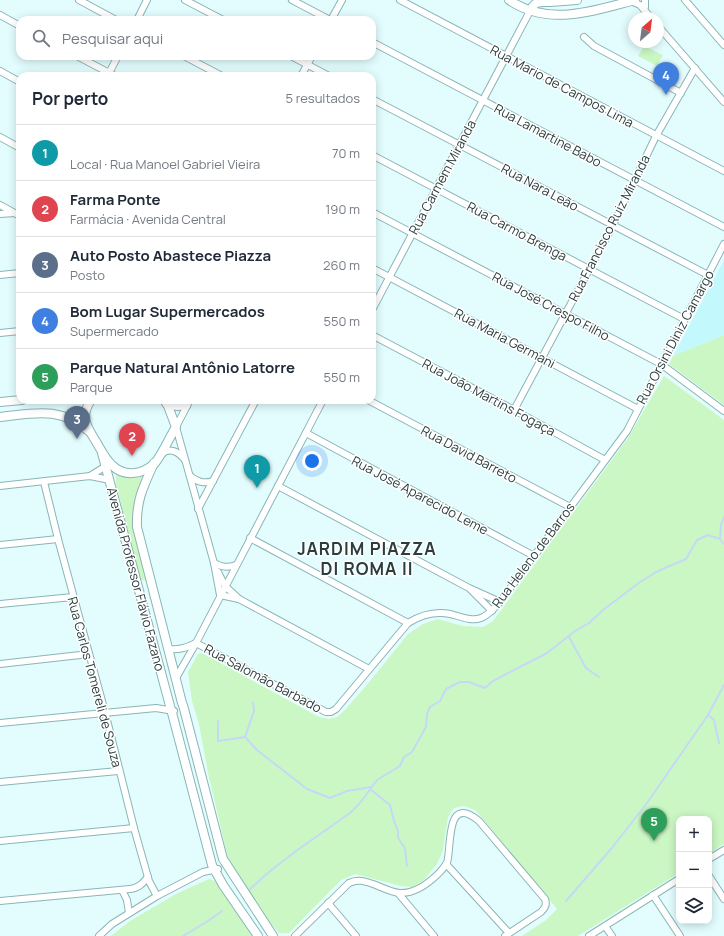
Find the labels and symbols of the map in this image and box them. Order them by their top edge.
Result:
north arrow [628,12,664,48]
street label: Rua Mario de Campos Lima [487,40,637,132]
pin: 4 [653,62,679,95]
street label: Rua Lamartine Babo [491,99,605,171]
street label: Rua Carmem Miranda [404,117,480,237]
street label: Rua Francisco Ruiz Miranda [564,152,654,304]
street label: Rua Nara Leão [498,159,582,215]
street label: Rua Carmo Brenga [464,197,570,265]
street label: Rua José Crespo Filho [489,267,613,345]
street label: Rua Orsini Diniz Camargo [632,267,718,407]
street label: Rua Maria Germani [451,304,559,372]
street label: Rua João Martins Fogaça [419,354,559,440]
pin: 3 [64,406,90,439]
street label: Rua David Barreto [418,421,520,487]
pin: 2 [119,423,145,456]
your location [302,451,322,471]
street label: Rua José Aparecido Leme [349,451,492,539]
pin: 1 [244,455,270,488]
street label: Avenida Professor Flávio Fazano [103,485,169,673]
street label: Rua Heleno de Barros [487,499,579,611]
district label: JARDIM PIAZZA DI ROMA II [297,537,437,580]
street label: Rua Carlos Tomereli de Souza [64,595,126,769]
street label: Rua Salomão Barbado [201,639,325,717]
pin: 5 [641,808,667,841]

